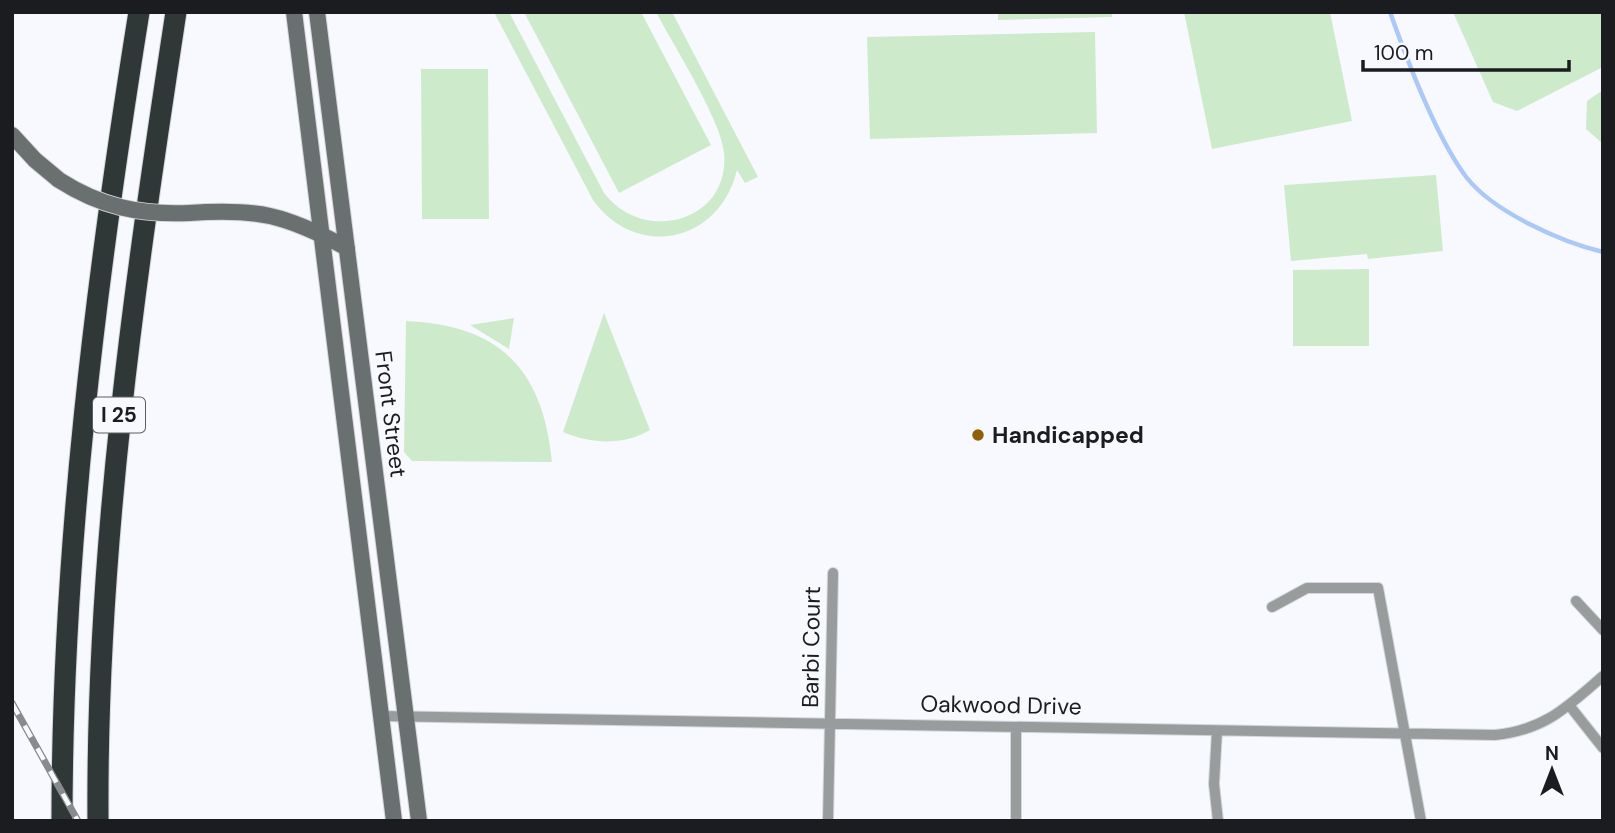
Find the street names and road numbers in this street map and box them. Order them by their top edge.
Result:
street label: Front Street [368,349,414,479]
road number: I 25 [93,398,145,432]
street label: Barbi Court [795,586,827,708]
street label: Oakwood Drive [920,689,1082,721]

